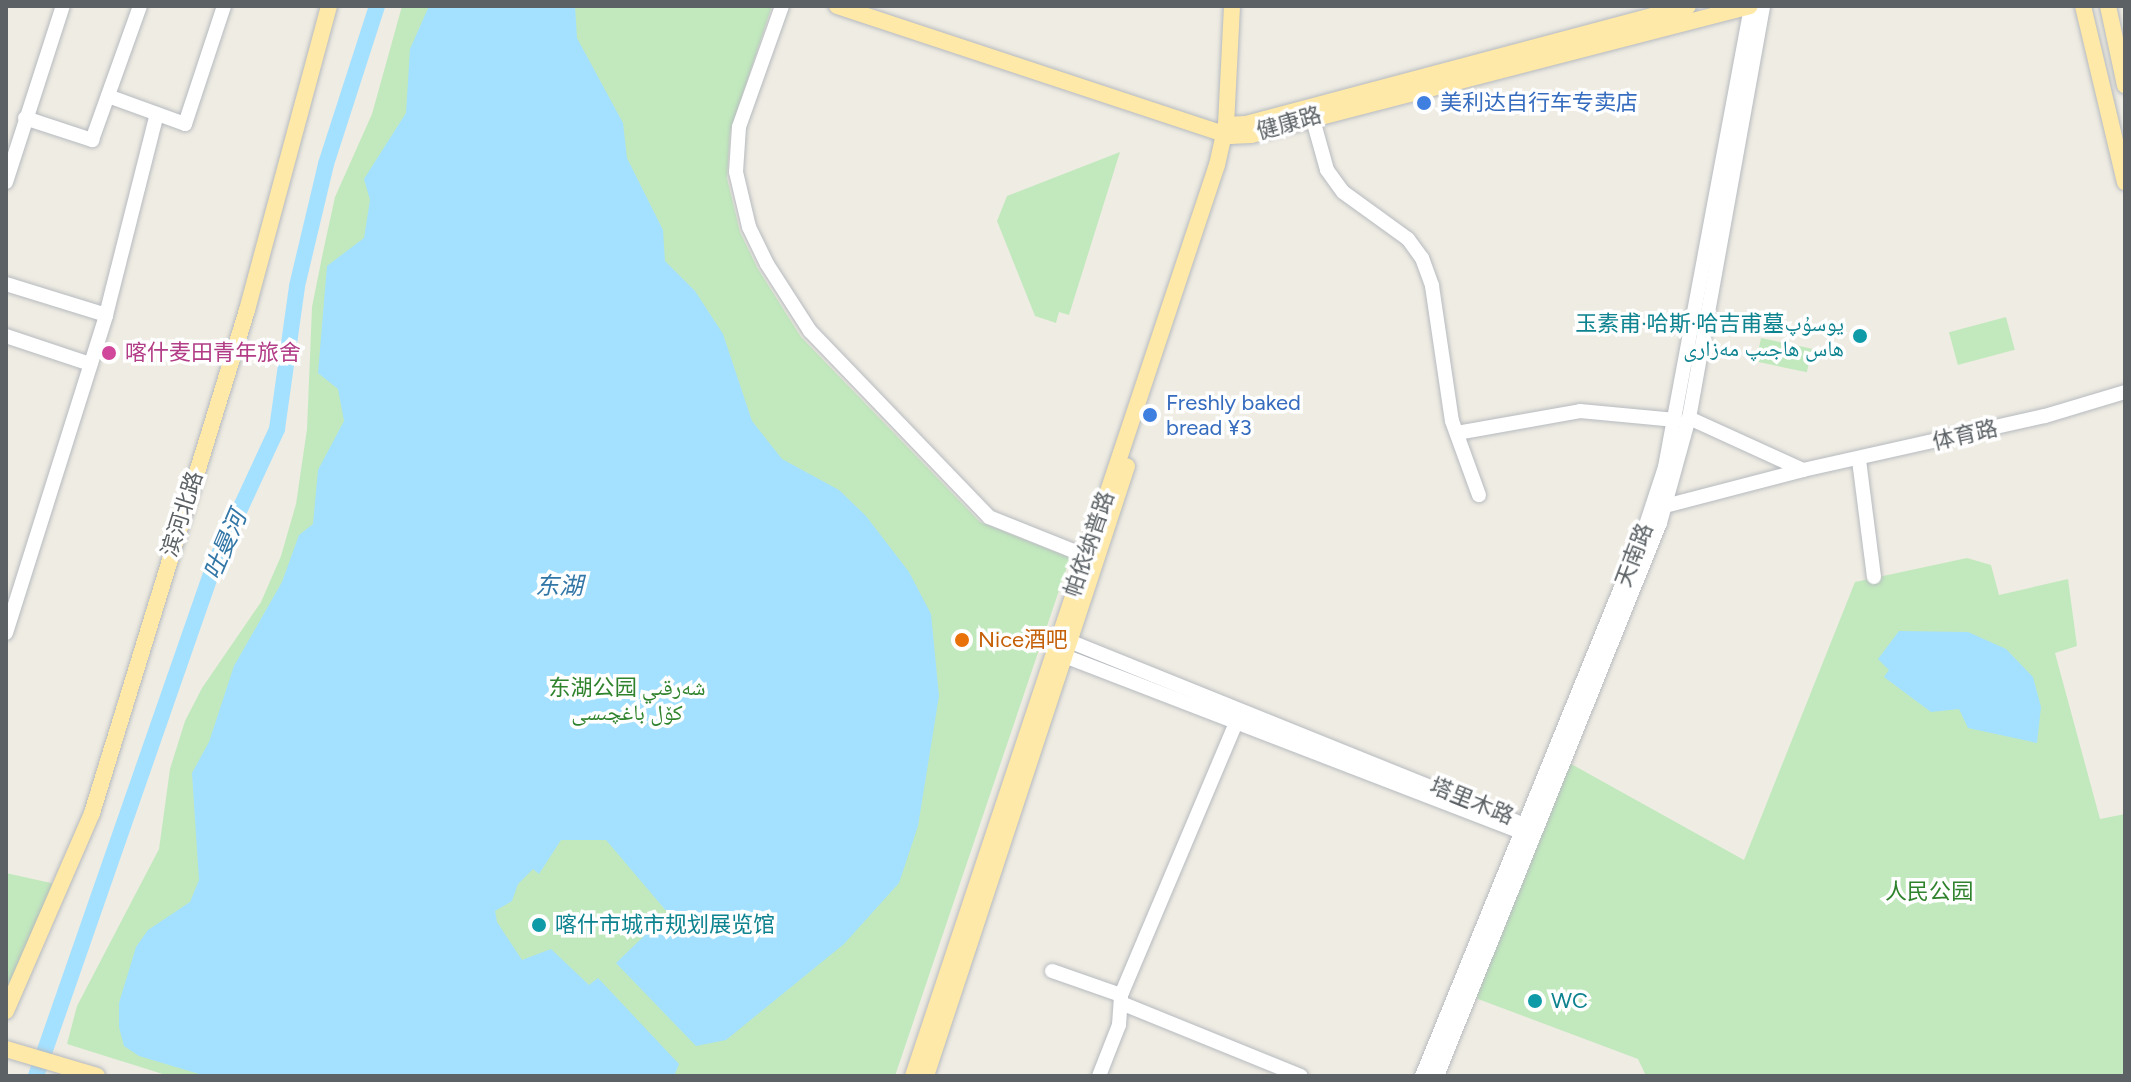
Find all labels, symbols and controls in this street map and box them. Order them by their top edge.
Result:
place label: 美利达自行车专卖店 [1440,90,1638,116]
marker: 美利达自行车专卖店 [1415,94,1433,112]
street label: 健康路 [1254,101,1324,145]
place label: 玉素甫·哈斯·哈吉甫墓يوسۇپ ھاس ھاجىپ مەزارى [1575,310,1844,362]
marker: 玉素甫·哈斯·哈吉甫墓يوسۇپ ھاس ھاجىپ مەزارى [1851,327,1869,345]
place label: 喀什麦田青年旅舍 [125,340,301,366]
marker: 喀什麦田青年旅舍 [100,344,118,362]
place label: Freshly baked bread ¥3 [1166,389,1301,440]
marker: Freshly baked bread ¥3 [1141,406,1159,424]
street label: 体育路 [1930,415,2000,455]
street label: 滨河北路 [156,468,208,560]
street label: 帕依纳普路 [1059,488,1119,600]
water label: 吐曼河 [198,506,252,584]
street label: 天南路 [1610,519,1658,591]
water label: 东湖 [535,572,583,600]
place label: Nice酒吧 [978,627,1068,653]
marker: Nice酒吧 [953,631,971,649]
park label: 东湖公园 شەرقىي كۆل باغچىسى [548,674,706,726]
street label: 塔里木路 [1426,772,1518,830]
park label: 人民公园 [1885,879,1973,905]
place label: 喀什市城市规划展览馆 [555,912,775,938]
marker: 喀什市城市规划展览馆 [530,916,548,934]
place label: WC [1551,988,1588,1014]
marker: WC [1526,992,1544,1010]

